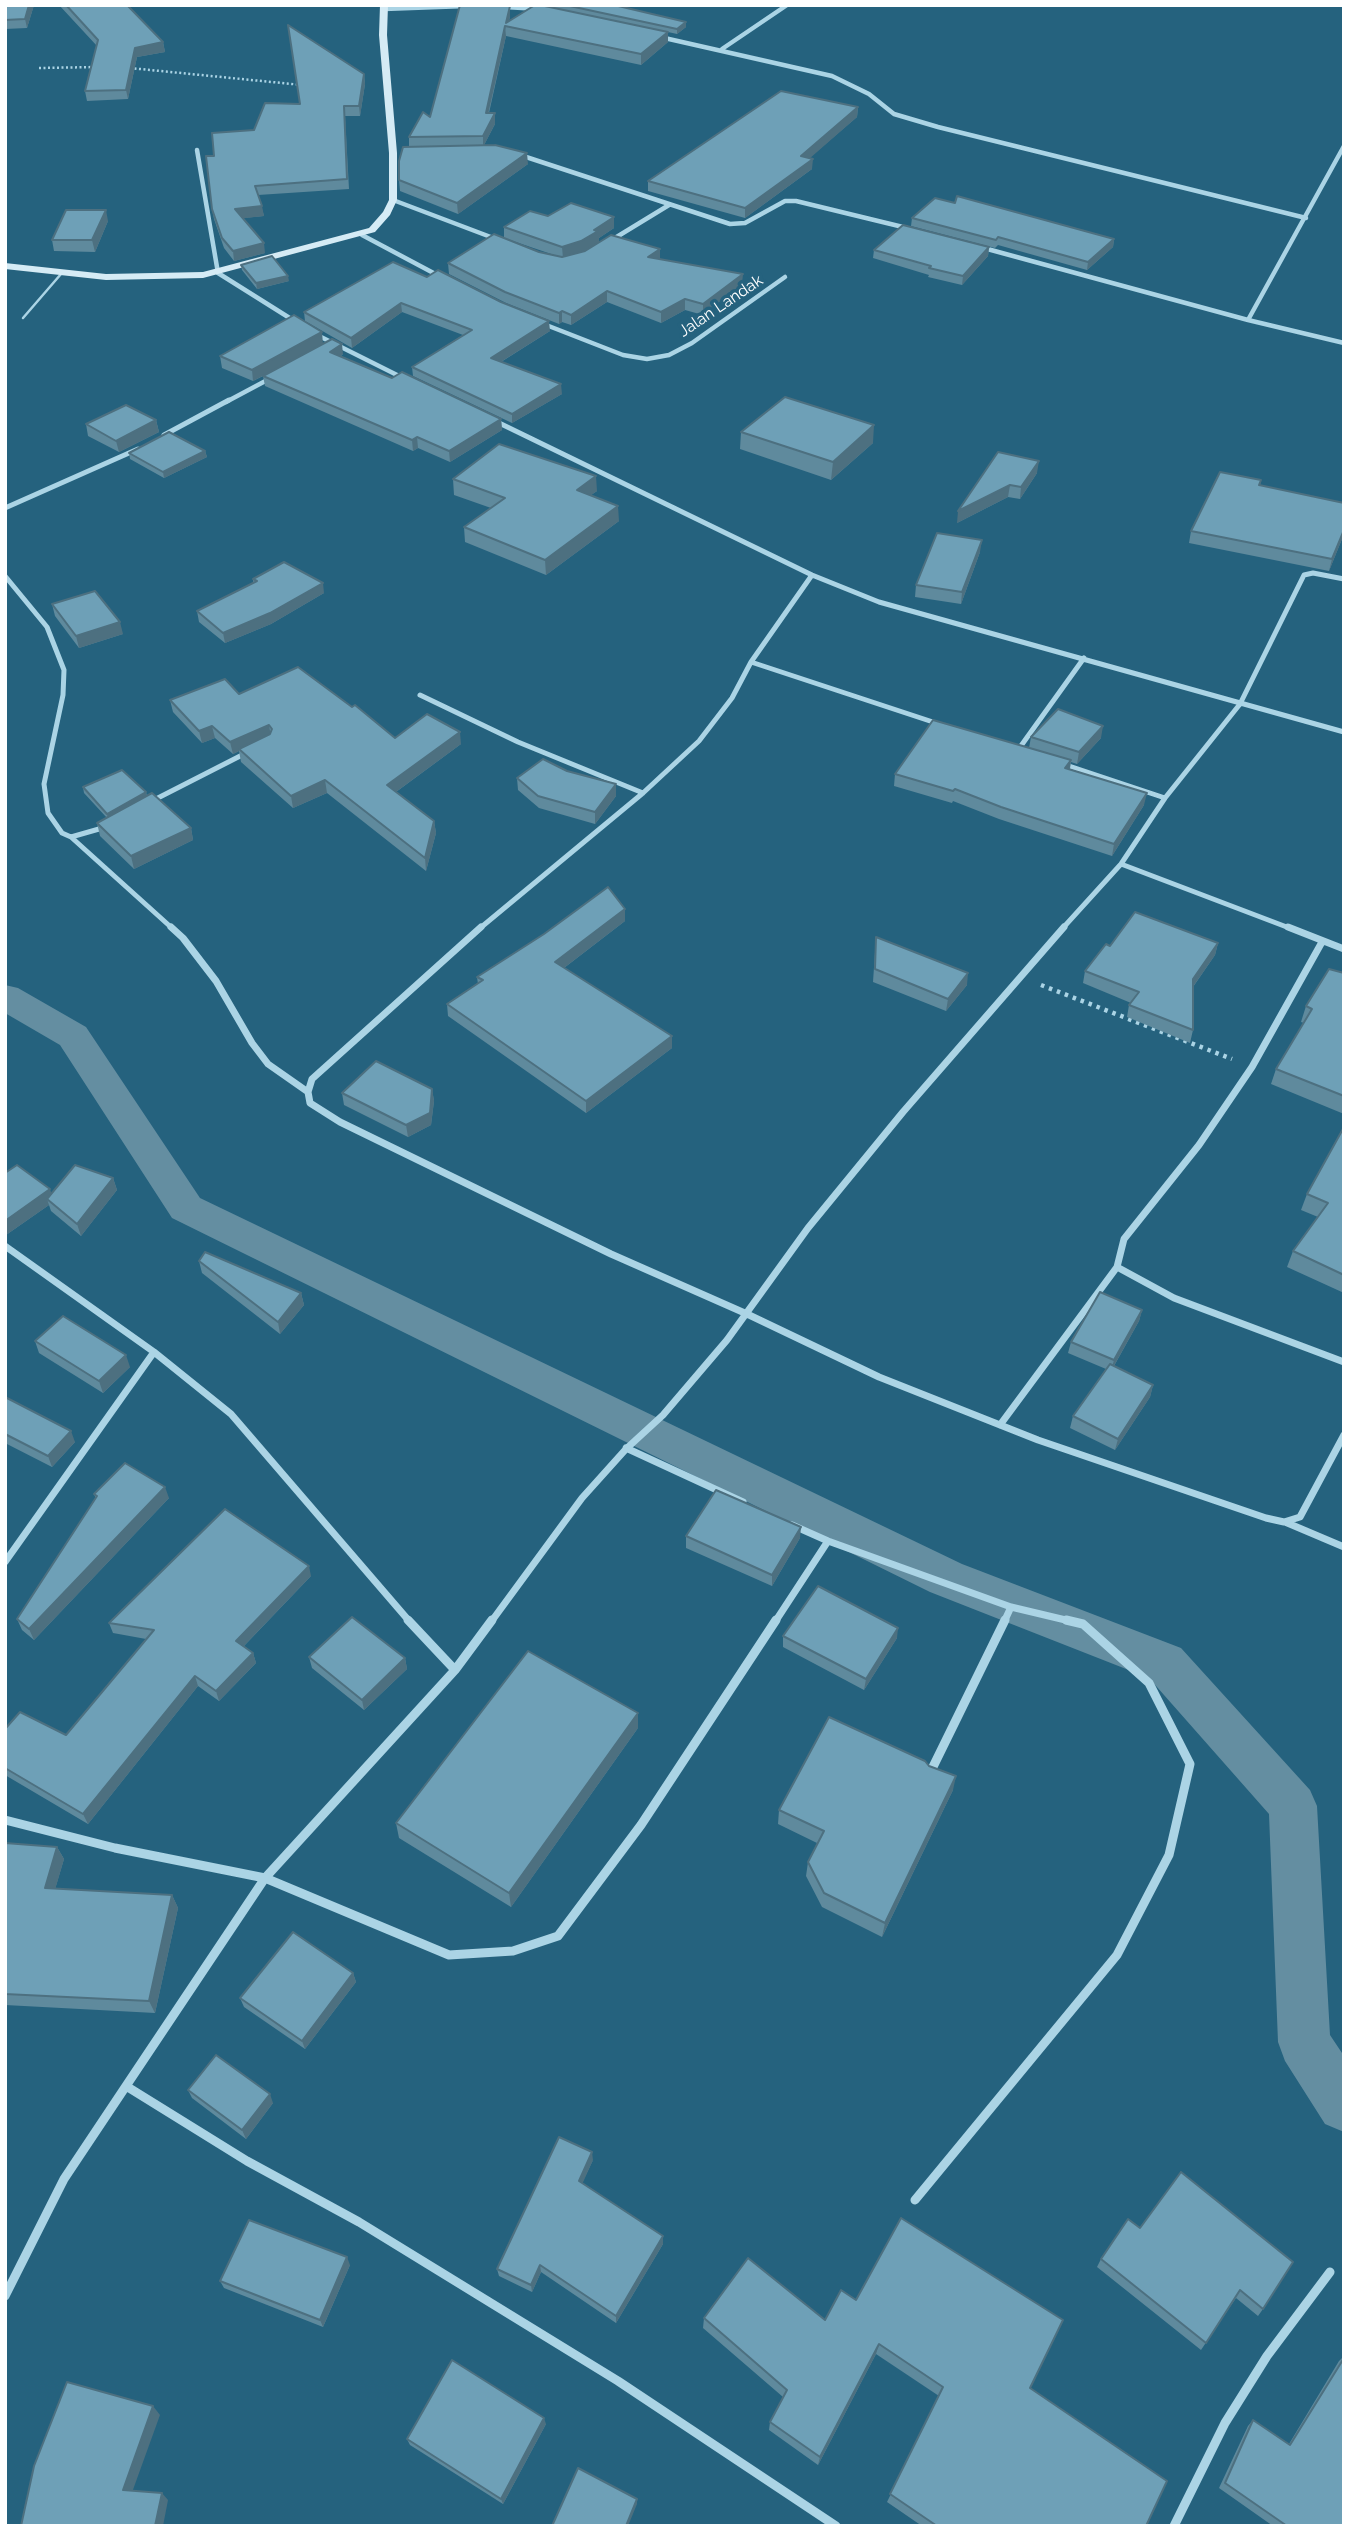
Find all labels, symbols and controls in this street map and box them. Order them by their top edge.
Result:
street label: Jalan Landak [675,271,767,341]

